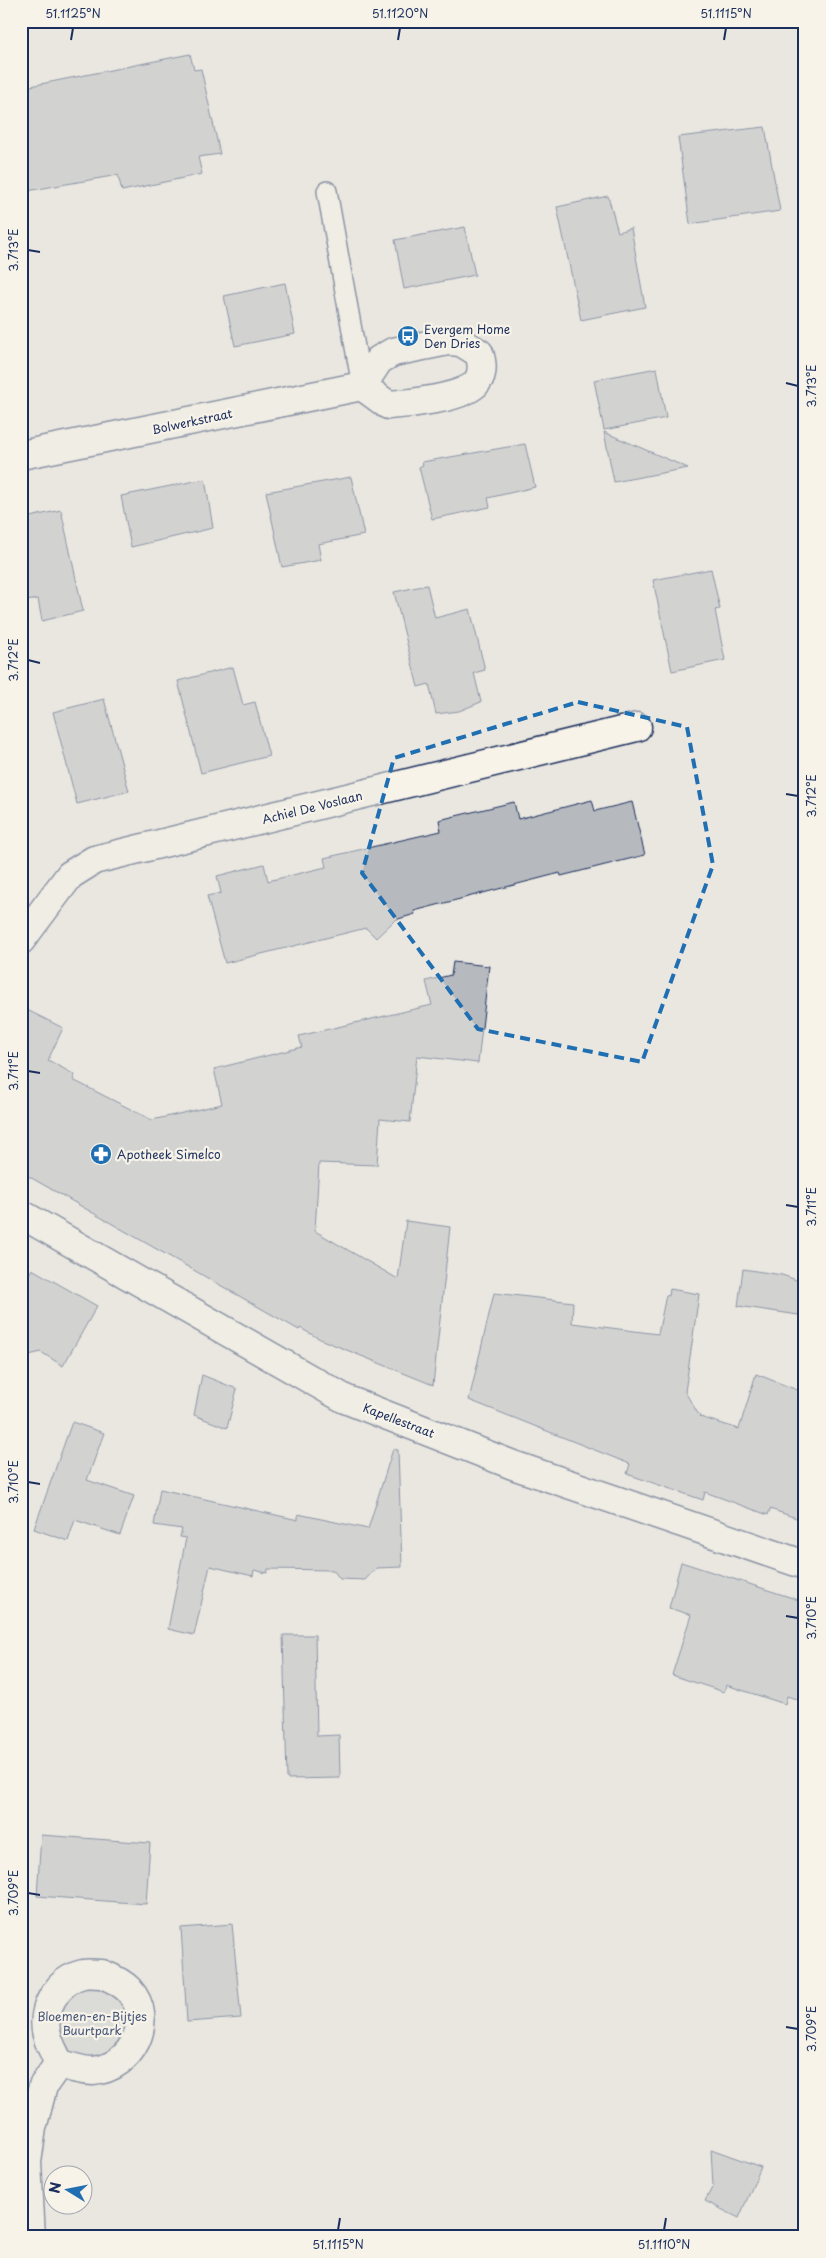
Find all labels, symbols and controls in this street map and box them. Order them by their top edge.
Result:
text: 51.1125°N [45,4,101,22]
text: 51.1120°N [372,4,428,22]
text: 51.1115°N [700,4,752,22]
text: 3.713°E [4,228,22,272]
place label: Evergem Home Den Dries [424,320,510,352]
bus stop icon: Evergem Home Den Dries [396,324,420,348]
text: 3.713°E [802,364,820,408]
street label: Bolwerkstraat [150,404,234,438]
text: 3.712°E [4,638,22,682]
text: 3.712°E [802,774,820,818]
street label: Achiel De Voslaan [260,786,364,828]
text: 3.711°E [4,1051,22,1091]
pharmacy icon: Apotheek Simelco [89,1142,113,1166]
place label: Apotheek Simelco [117,1145,221,1163]
text: 3.711°E [802,1187,820,1227]
street label: Kapellestraat [361,1398,437,1442]
text: 3.710°E [4,1460,22,1504]
text: 3.710°E [802,1596,820,1640]
text: 3.709°E [4,1870,22,1916]
text: 3.709°E [802,2006,820,2052]
park label: Bloemen-en-Bijtjes Buurtpark [37,2007,147,2039]
north arrow [42,2166,92,2216]
text: N [43,2180,66,2195]
text: 51.1115°N [312,2235,364,2253]
text: 51.1110°N [638,2235,690,2253]

